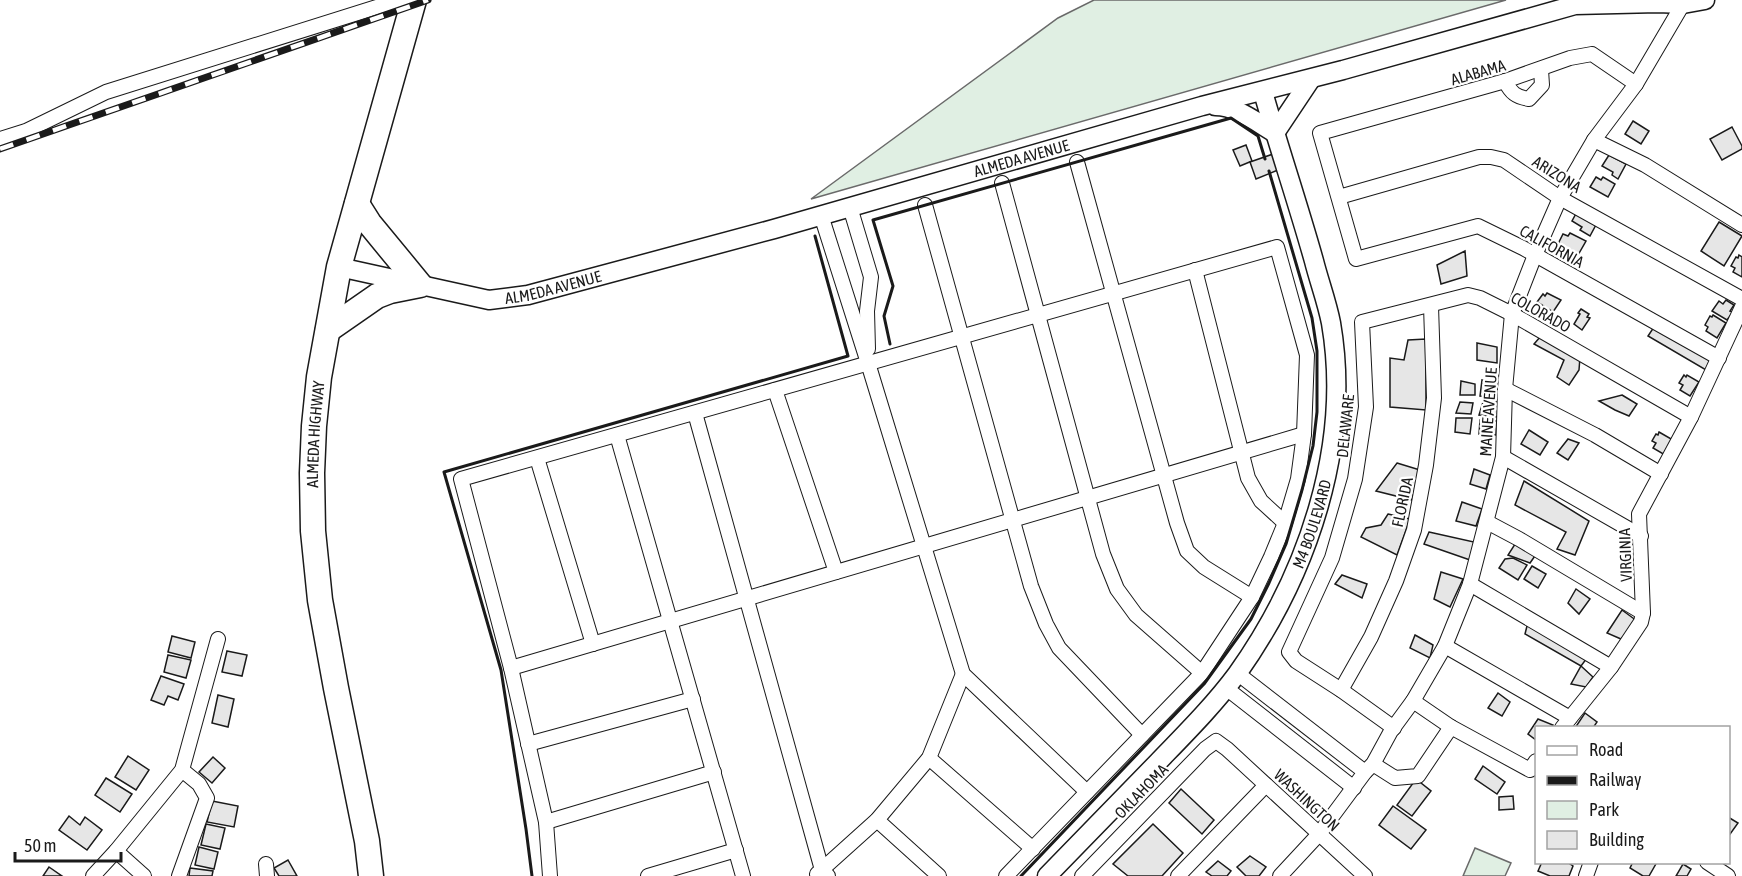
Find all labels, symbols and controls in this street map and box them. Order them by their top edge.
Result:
street label: ALABAMA [1449,56,1507,88]
street label: ALMEDA AVENUE [972,136,1071,180]
street label: ARIZONA [1529,152,1585,196]
street label: CALIFORNIA [1517,221,1587,271]
street label: ALMEDA AVENUE [504,267,603,307]
street label: COLORADO [1508,288,1574,336]
street label: MAINE AVENUE [1476,367,1500,457]
street label: ALMEDA HIGHWAY [303,379,328,488]
street label: DELAWARE [1333,393,1357,458]
street label: FLORIDA [1388,475,1416,529]
street label: M4 BOULEVARD [1289,478,1334,571]
street label: VIRGINIA [1615,528,1635,582]
legend [1535,726,1730,864]
text: Road [1589,739,1623,760]
street label: OKLAHOMA [1111,760,1171,822]
street label: WASHINGTON [1271,765,1343,835]
text: Railway [1589,769,1641,790]
text: Park [1589,799,1619,820]
scale bar [15,825,122,863]
text: Building [1589,829,1644,850]
text: 50 m [24,835,56,856]

